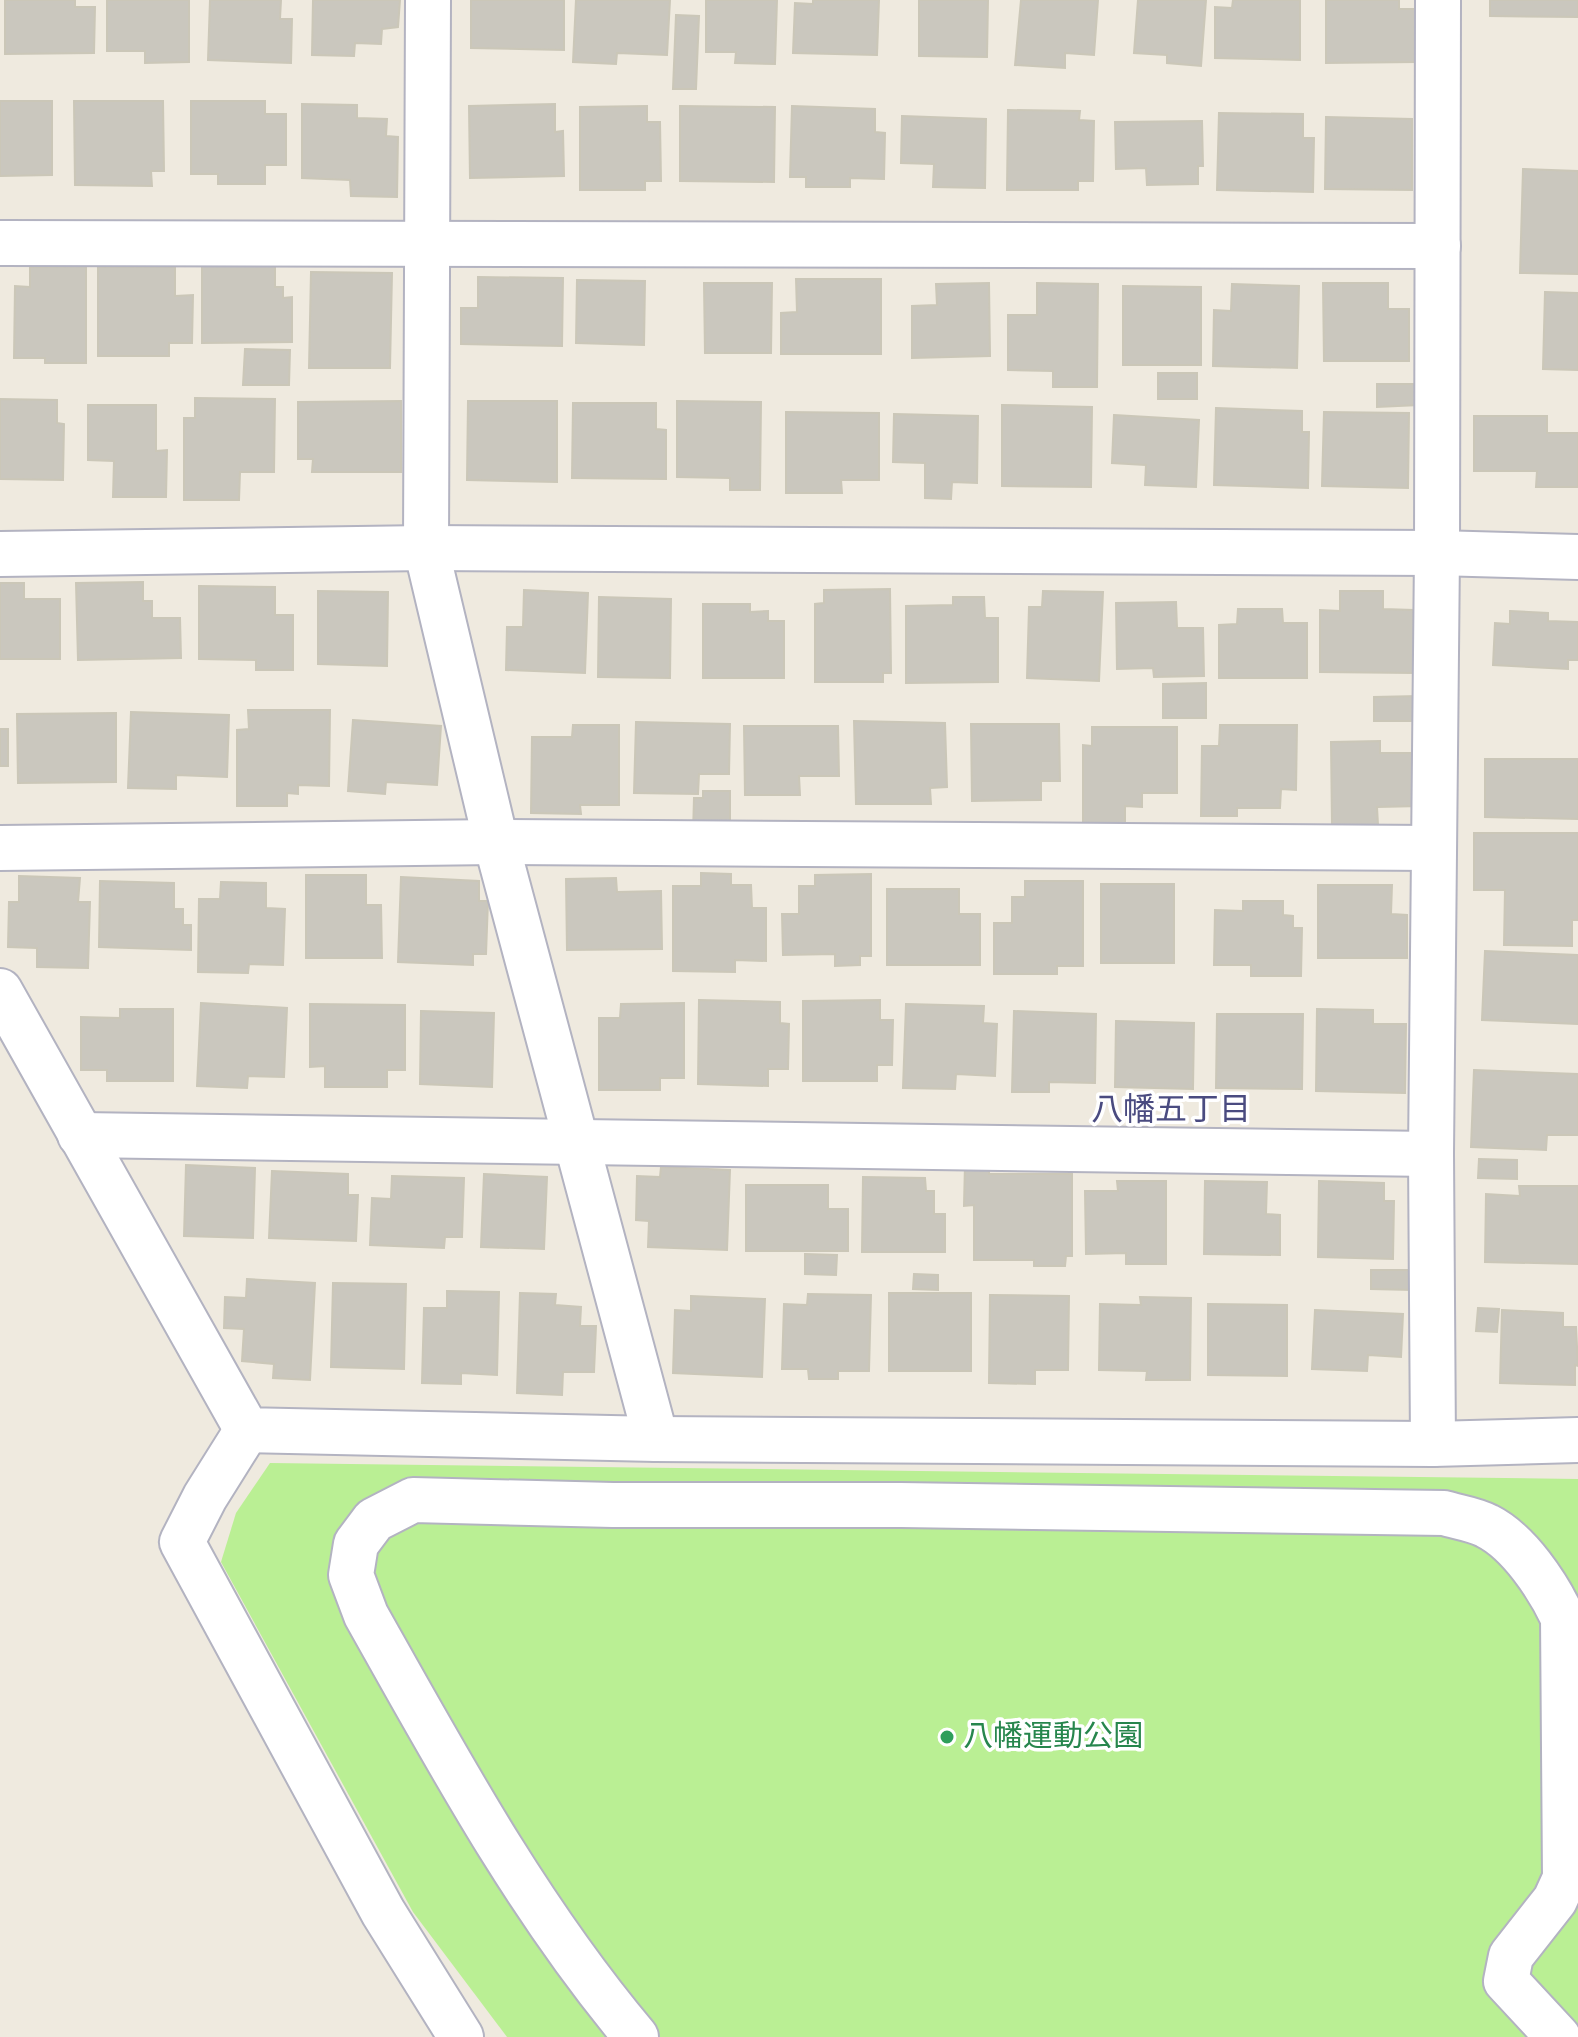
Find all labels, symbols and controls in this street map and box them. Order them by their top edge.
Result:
district label: 八幡五丁目 [1091,1091,1251,1130]
place label: 八幡運動公園 [963,1719,1143,1755]
marker: 八幡運動公園 [938,1728,956,1746]

